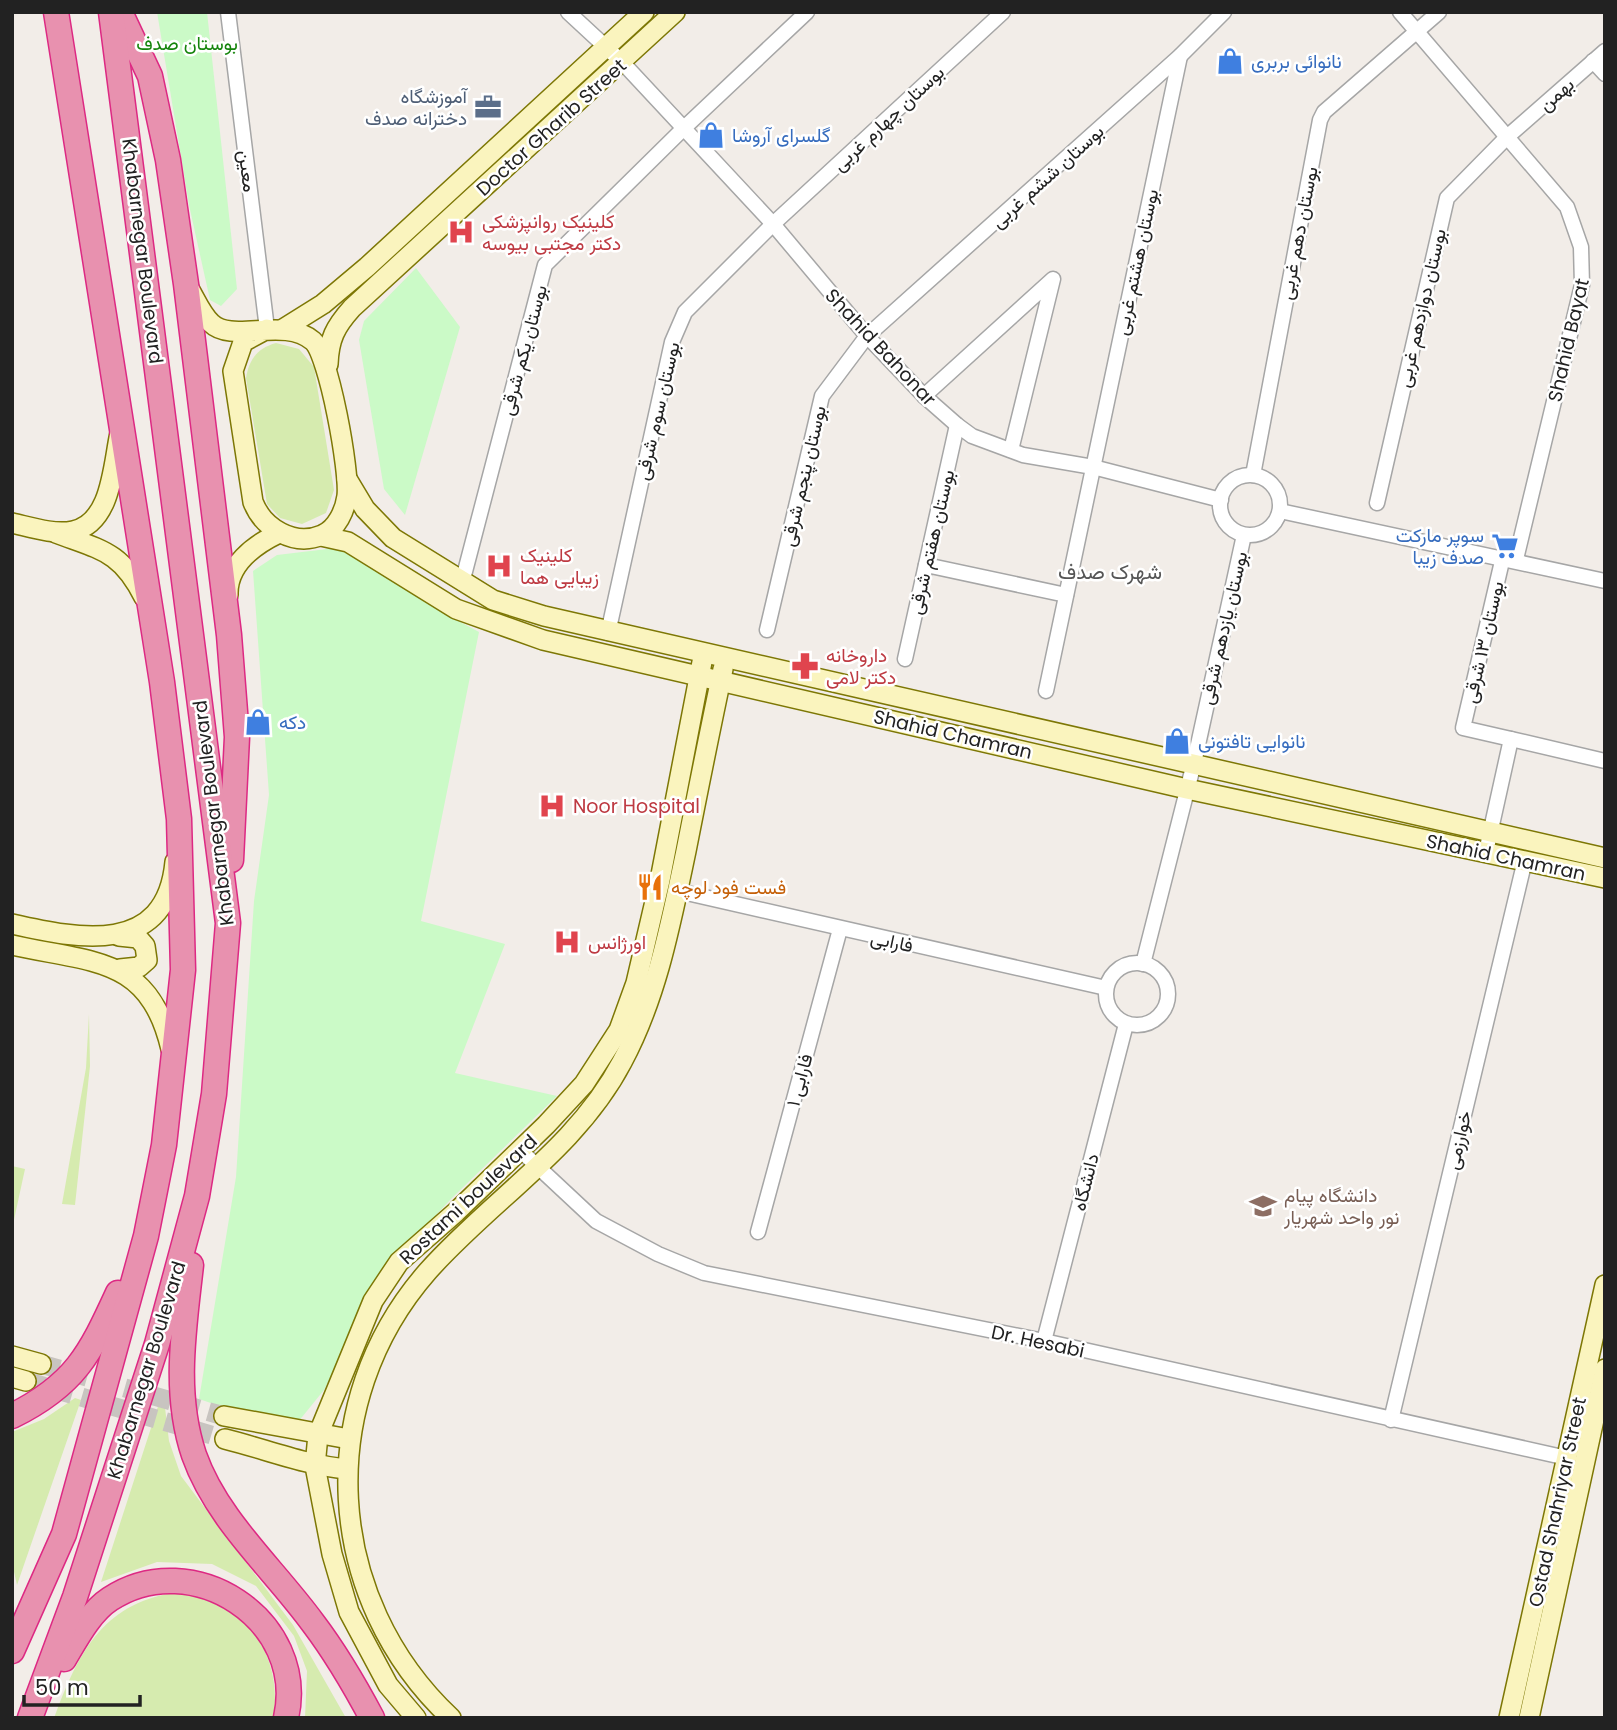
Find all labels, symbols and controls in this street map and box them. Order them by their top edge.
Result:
park label: بوستان صدف [136,30,238,57]
shop icon: نانوائی بربری [1215,46,1245,76]
place label: نانوائی بربری [1251,48,1342,75]
street label: Doctor Gharib Street [470,53,632,202]
street label: بوستان چهارم غربی [826,59,950,177]
street label: بهمن [1533,71,1580,118]
place label: آموزشگاه دخترانه صدف [365,83,469,132]
office icon: آموزشگاه دخترانه صدف [473,92,503,122]
street label: بوستان ششم غربی [985,118,1110,235]
shop icon: گلسرای آروشا [696,120,726,150]
place label: گلسرای آروشا [732,122,830,149]
street label: Khabarnegar Boulevard [115,137,170,365]
street label: معین [232,148,263,194]
street label: بوستان دهم غربی [1272,164,1325,302]
street label: بوستان هشتم غربی [1108,186,1165,338]
place label: کلینیک روانپزشکی دکتر مجتبی بیوسه [482,208,621,257]
hospital icon: کلینیک روانپزشکی دکتر مجتبی بیوسه [446,217,476,247]
street label: بوستان دوازدهم غربی [1390,226,1453,390]
street label: Shahid Bayat [1541,276,1596,404]
street label: بوستان یکم شرقی [493,282,554,418]
street label: Shahid Bahonar [819,283,942,412]
street label: بوستان سوم شرقی [628,339,687,483]
street label: بوستان پنجم شرقی [774,403,833,549]
street label: بوستان هفتم شرقی [902,467,961,617]
place label: سوپر مارکت صدف زیبا [1396,522,1484,571]
supermarket icon: سوپر مارکت صدف زیبا [1490,531,1520,561]
place label: کلینیک زیبایی هما [520,542,599,591]
street label: بوستان یازدهم شرقی [1193,549,1254,707]
hospital icon: کلینیک زیبایی هما [484,551,514,581]
district label: شهرک صدف [1058,557,1162,586]
street label: بوستان ۱۳ شرقی [1456,579,1511,706]
place label: داروخانه دکتر لامی [826,642,896,691]
pharmacy icon: داروخانه دکتر لامی [790,651,820,681]
street label: Khabarnegar Boulevard [186,699,241,927]
street label: Shahid Chamran [871,703,1035,766]
shop icon: دکه [243,707,273,737]
place label: دکه [279,709,306,736]
shop icon: نانوایی تافتونی [1162,726,1192,756]
place label: نانوایی تافتونی [1198,728,1306,755]
hospital icon: Noor Hospital [537,791,567,821]
place label: Noor Hospital [573,793,700,820]
street label: Shahid Chamran [1424,827,1588,888]
restaurant icon: فست فود لوچه [635,872,665,902]
place label: فست فود لوچه [671,874,786,901]
street label: فارابی [868,924,916,959]
hospital icon: اورژانس [552,927,582,957]
place label: اورژانس [588,929,646,956]
street label: فارابی ۱ [780,1051,819,1109]
street label: خوارزمی [1439,1108,1478,1172]
street label: Rostami boulevard [393,1128,543,1271]
street label: دانشگاه [1065,1150,1106,1214]
place label: دانشگاه پیام نور واحد شهریار [1283,1182,1399,1231]
school or university icon: دانشگاه پیام نور واحد شهریار [1248,1191,1278,1221]
street label: Khabarnegar Boulevard [100,1258,193,1483]
street label: Dr. Hesabi [989,1318,1087,1365]
street label: Ostad Shahriyar Street [1522,1395,1593,1610]
scale bar [24,1664,140,1708]
text: 50 m [35,1673,89,1702]

